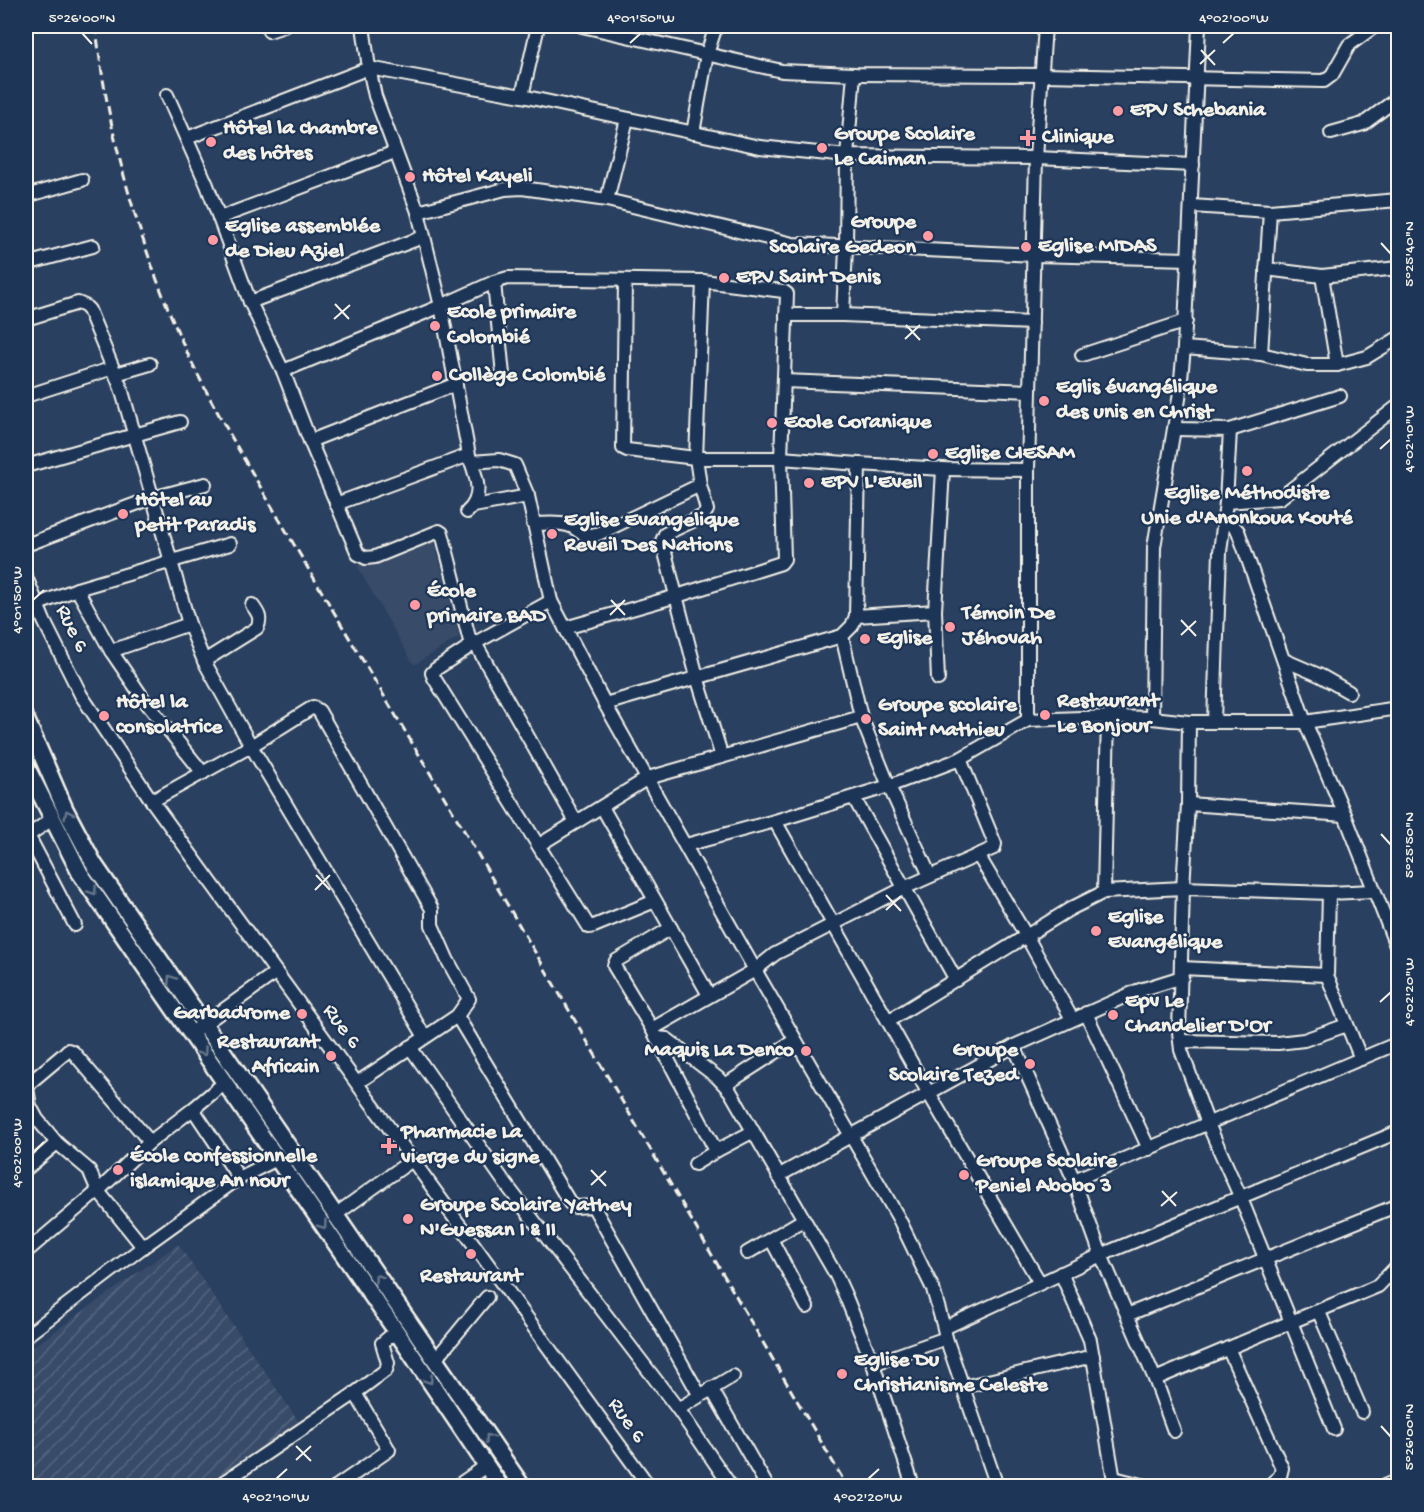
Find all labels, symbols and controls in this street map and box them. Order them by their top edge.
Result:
text: 5°26'00"N [49,10,115,28]
text: 4°01'50"W [607,10,675,28]
text: 4°02'00"W [1199,10,1269,28]
place label: EPV Schebania [1130,98,1267,124]
marker: EPV Schebania [1111,104,1125,118]
place label: Hôtel la chambre des hôtes [223,116,378,167]
place label: Groupe Scolaire Le Caiman [834,122,976,173]
place label: Clinique [1041,125,1114,151]
marker: Clinique [1019,129,1037,147]
marker: Hôtel la chambre des hôtes [204,135,218,149]
marker: Groupe Scolaire Le Caiman [815,141,829,155]
place label: Hôtel Kayeli [422,164,533,190]
marker: Hôtel Kayeli [403,170,417,184]
place label: Groupe Scolaire Gedeon [769,210,917,261]
place label: Eglise assemblée de Dieu Aziel [225,214,381,265]
text: 5°25'40"N [1401,221,1419,287]
marker: Groupe Scolaire Gedeon [921,229,935,243]
marker: Eglise assemblée de Dieu Aziel [206,233,220,247]
place label: Eglise MIDAS [1038,234,1157,260]
marker: Eglise MIDAS [1019,240,1033,254]
place label: EPV Saint Denis [736,265,882,291]
marker: EPV Saint Denis [717,271,731,285]
place label: Ecole primaire Colombié [446,300,577,351]
marker: Ecole primaire Colombié [428,319,442,333]
place label: Collège Colombié [448,363,606,389]
marker: Collège Colombié [430,369,444,383]
place label: Eglis évangélique des unis en Christ [1056,375,1218,426]
marker: Eglis évangélique des unis en Christ [1037,394,1051,408]
text: 4°02'10"W [1401,405,1419,473]
place label: Ecole Coranique [784,410,932,436]
marker: Ecole Coranique [765,416,779,430]
place label: Eglise CIESAM [945,441,1076,467]
marker: Eglise CIESAM [926,447,940,461]
marker: Eglise Méthodiste Unie d'Anonkoua Kouté [1240,464,1254,478]
place label: EPV L'Eveil [821,470,922,496]
marker: EPV L'Eveil [802,476,816,490]
place label: Eglise Méthodiste Unie d'Anonkoua Kouté [1141,481,1353,532]
place label: Hôtel au petit Paradis [134,488,257,539]
marker: Hôtel au petit Paradis [116,507,130,521]
place label: Eglise Evangelique Reveil Des Nations [563,508,740,559]
marker: Eglise Evangelique Reveil Des Nations [545,527,559,541]
text: 4°01'50"W [9,566,27,634]
place label: École primaire BAD [426,579,547,630]
marker: École primaire BAD [408,598,422,612]
street label: Rue 6 [48,601,94,658]
place label: Témoin De Jéhovah [960,601,1056,652]
marker: Témoin De Jéhovah [943,620,957,634]
place label: Eglise [877,626,933,652]
marker: Eglise [858,632,872,646]
place label: Restaurant Le Bonjour [1056,689,1161,740]
place label: Hôtel la consolatrice [116,690,223,741]
place label: Groupe scolaire Saint Mathieu [878,693,1017,744]
marker: Restaurant Le Bonjour [1038,708,1052,722]
marker: Hôtel la consolatrice [97,709,111,723]
marker: Groupe scolaire Saint Mathieu [859,712,873,726]
one-way arrow [63,809,75,820]
text: 5°25'50"N [1401,812,1419,878]
one-way arrow [85,885,96,896]
place label: Eglise Evangélique [1108,905,1223,956]
marker: Eglise Evangélique [1089,924,1103,938]
text: 4°02'20"W [1401,958,1419,1026]
one-way arrow [167,974,178,985]
place label: Epv Le Chandelier D'Or [1124,989,1273,1040]
street label: Rue 6 [316,999,367,1055]
place label: Garbadrome [173,1001,291,1027]
marker: Garbadrome [295,1007,309,1021]
marker: Epv Le Chandelier D'Or [1106,1008,1120,1022]
place label: Restaurant Africain [216,1030,321,1081]
place label: Maquis La Denco [644,1038,795,1064]
place label: Groupe Scolaire Tezed [889,1038,1020,1089]
marker: Maquis La Denco [799,1044,813,1058]
one-way arrow [196,1046,207,1057]
marker: Restaurant Africain [324,1049,338,1063]
marker: Groupe Scolaire Tezed [1023,1057,1037,1071]
text: 4°02'00"W [9,1118,27,1188]
place label: Pharmacie La vierge du signe [400,1120,540,1171]
marker: Pharmacie La vierge du signe [382,1139,396,1153]
place label: École confessionnelle islamique An nour [130,1144,318,1195]
place label: Groupe Scolaire Peniel Abobo 3 [975,1149,1118,1200]
marker: École confessionnelle islamique An nour [111,1163,125,1177]
marker: Groupe Scolaire Peniel Abobo 3 [957,1168,971,1182]
place label: Groupe Scolaire Yathey N'Guessan I & II [420,1193,632,1244]
marker: Groupe Scolaire Yathey N'Guessan I & II [401,1212,415,1226]
one-way arrow [316,1218,327,1229]
marker: Restaurant [464,1247,478,1261]
place label: Restaurant [419,1264,524,1290]
one-way arrow [374,1274,385,1285]
place label: Eglise Du Christianisme Celeste [853,1348,1048,1399]
marker: Eglise Du Christianisme Celeste [835,1367,849,1381]
one-way arrow [422,1373,433,1384]
street label: Rue 6 [601,1393,652,1449]
text: 5°26'00"N [1401,1404,1419,1470]
one-way arrow [485,1434,496,1445]
text: 4°02'10"W [242,1489,310,1507]
text: 4°02'20"W [834,1489,902,1507]

